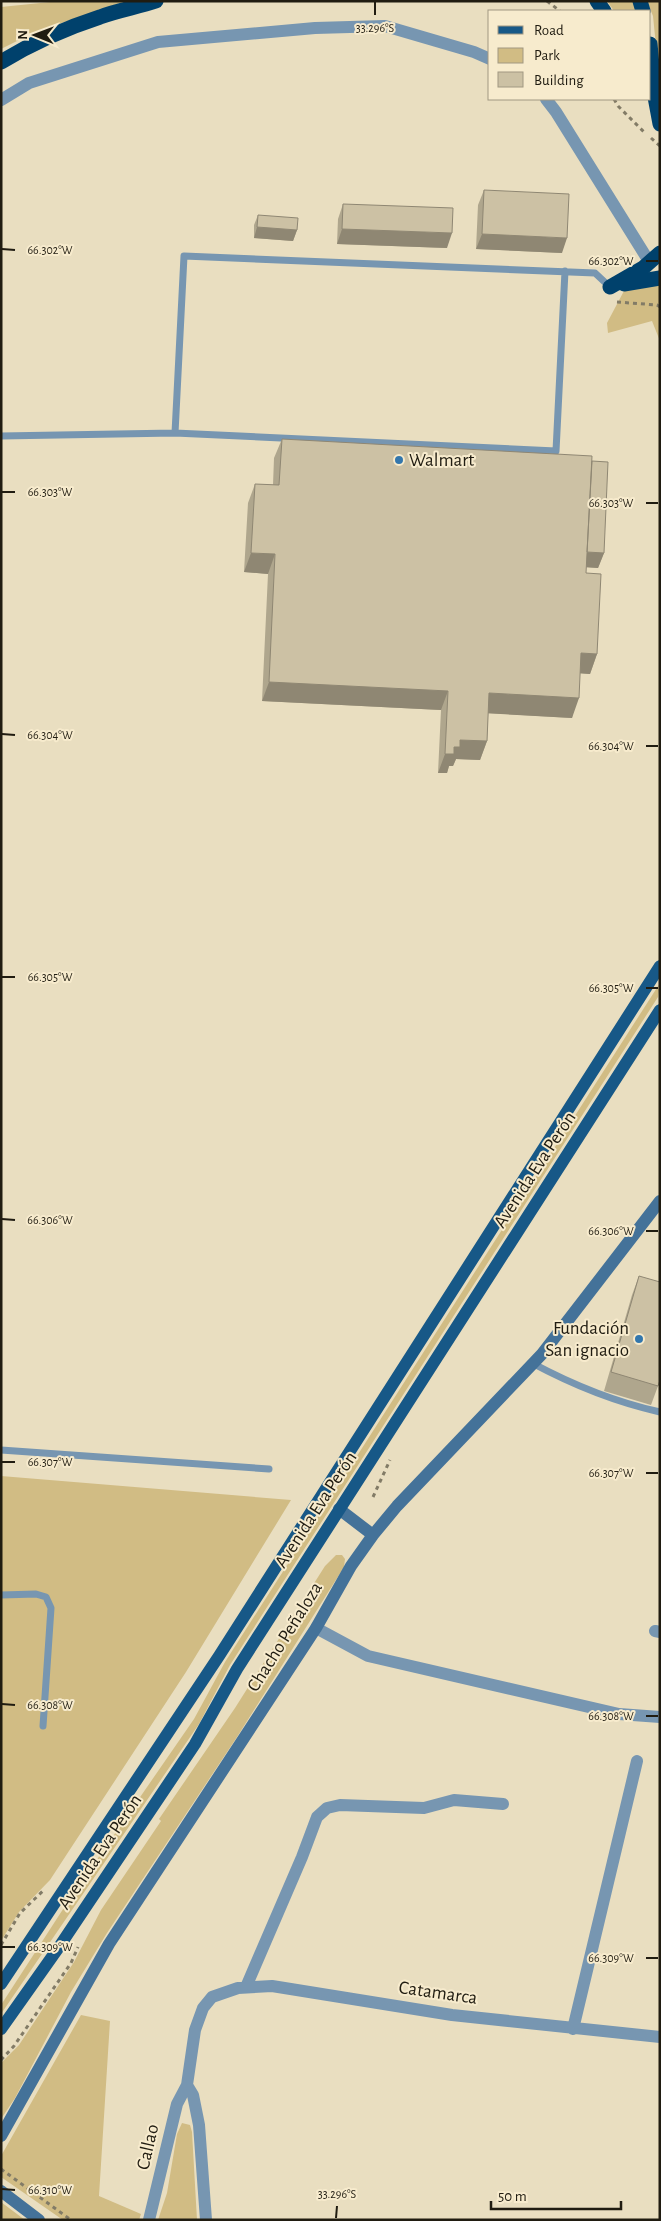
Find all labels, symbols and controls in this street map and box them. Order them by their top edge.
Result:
north arrow [10,10,60,60]
legend [488,10,651,100]
text: 33.296°S [356,22,395,34]
text: Road [534,23,564,38]
text: N [16,30,30,40]
text: Park [534,48,560,63]
text: Building [534,73,584,88]
text: 66.302°W [27,244,73,256]
text: 66.302°W [588,255,634,267]
place label: Walmart [409,451,474,470]
marker: Walmart [393,454,405,466]
text: 66.303°W [28,486,73,498]
text: 66.303°W [589,497,634,509]
text: 66.304°W [27,729,73,741]
text: 66.304°W [588,740,634,752]
text: 66.305°W [28,971,73,983]
text: 66.305°W [589,982,634,994]
street label: Avenida Eva Perón [490,1108,580,1232]
text: 66.306°W [27,1214,73,1226]
text: 66.306°W [588,1225,634,1237]
place label: Fundación San ignacio [545,1319,629,1360]
marker: Fundación San ignacio [633,1333,645,1345]
street label: Avenida Eva Perón [271,1448,361,1572]
text: 66.307°W [28,1456,73,1468]
text: 66.307°W [589,1467,634,1479]
street label: Chacho Peñaloza [244,1579,326,1695]
text: 66.308°W [27,1699,73,1711]
text: 66.308°W [588,1710,634,1722]
street label: Avenida Eva Perón [55,1791,145,1913]
text: 66.309°W [27,1941,73,1953]
text: 66.309°W [588,1952,634,1964]
street label: Catamarca [398,1978,479,2008]
street label: Callao [134,2122,162,2172]
scale bar [491,2178,621,2210]
text: 66.310°W [28,2184,72,2196]
text: 33.296°S [318,2188,357,2200]
text: 50 m [498,2189,527,2204]

